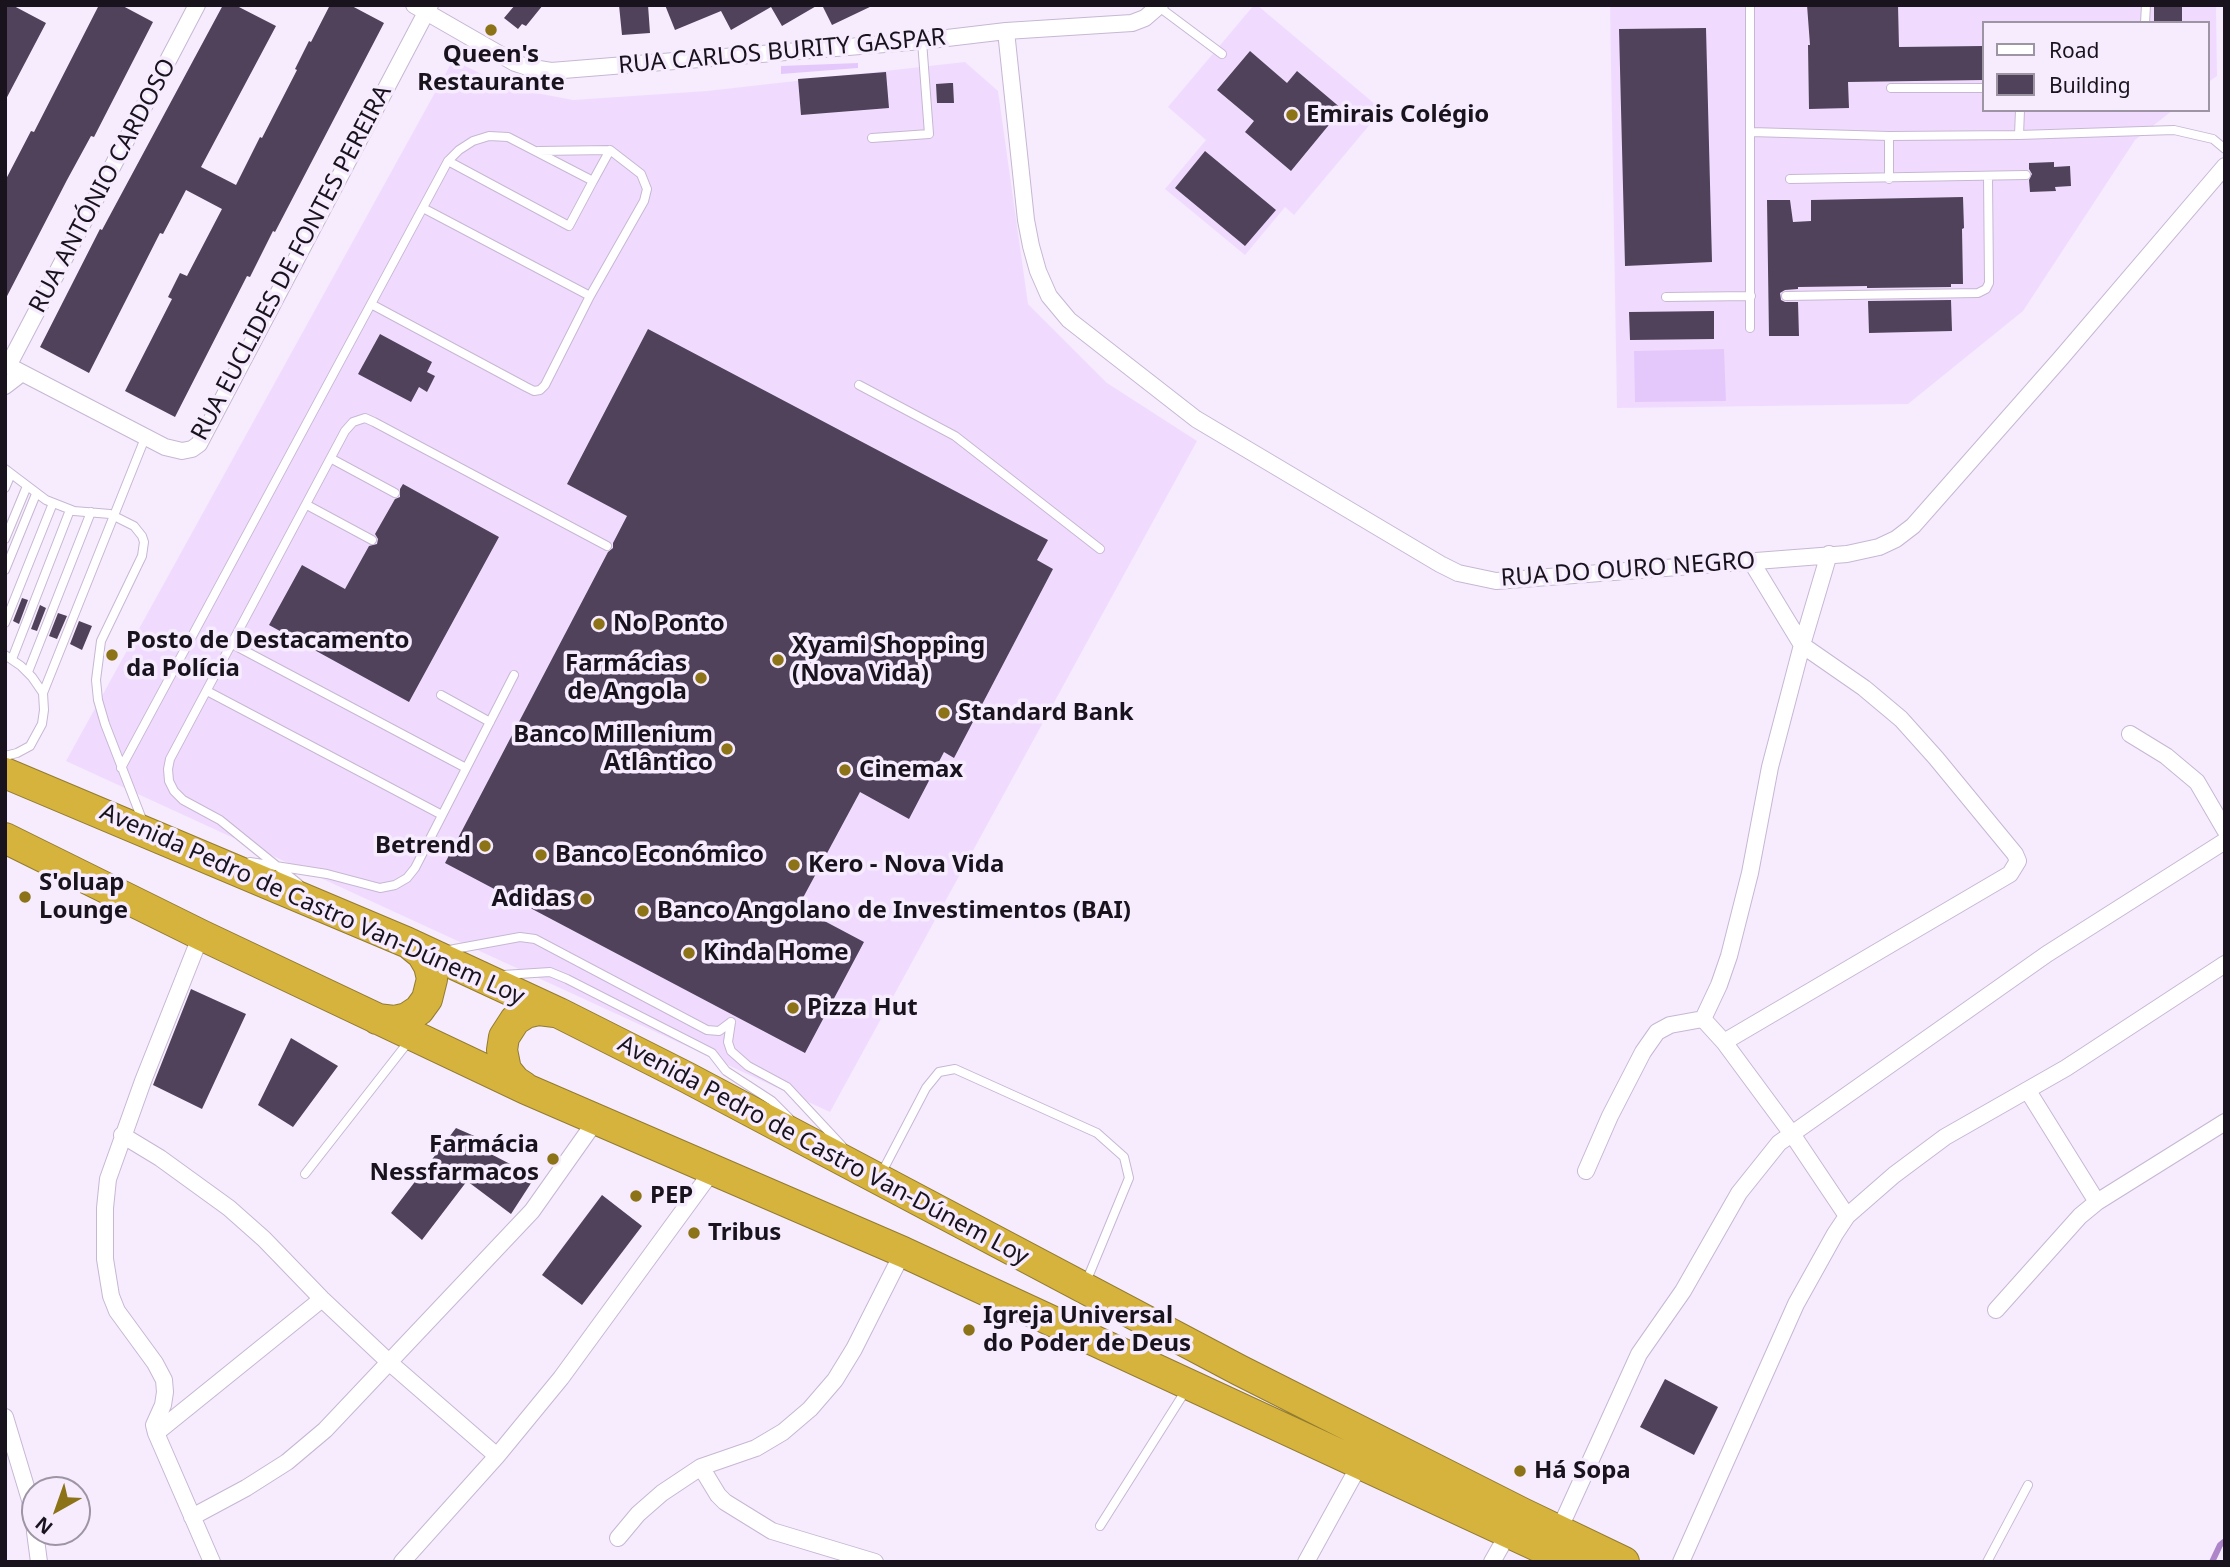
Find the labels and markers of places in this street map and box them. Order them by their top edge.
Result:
marker: Queen's Restaurante [483,22,499,38]
place label: Queen's Restaurante [417,41,565,97]
place label: Emirais Colégio [1306,101,1489,129]
marker: Emirais Colégio [1284,107,1300,123]
place label: No Ponto [613,610,725,638]
marker: No Ponto [591,616,607,632]
place label: Posto de Destacamento da Polícia [126,627,410,683]
place label: Xyami Shopping (Nova Vida) [792,632,985,688]
marker: Posto de Destacamento da Polícia [104,647,120,663]
place label: Farmácias de Angola [565,650,687,706]
marker: Xyami Shopping (Nova Vida) [770,652,786,668]
marker: Farmácias de Angola [693,670,709,686]
place label: Standard Bank [958,699,1134,727]
marker: Standard Bank [936,705,952,721]
place label: Banco Millenium Atlântico [513,721,713,777]
marker: Banco Millenium Atlântico [719,741,735,757]
place label: Cinemax [859,756,963,784]
marker: Cinemax [837,762,853,778]
place label: Betrend [375,832,471,860]
marker: Betrend [477,838,493,854]
place label: Banco Económico [555,841,764,869]
marker: Banco Económico [533,847,549,863]
place label: Kero - Nova Vida [808,851,1004,879]
marker: Kero - Nova Vida [786,857,802,873]
place label: S'oluap Lounge [39,869,128,925]
place label: Adidas [491,885,572,913]
marker: S'oluap Lounge [17,889,33,905]
marker: Adidas [578,891,594,907]
place label: Banco Angolano de Investimentos (BAI) [657,897,1131,925]
marker: Banco Angolano de Investimentos (BAI) [635,903,651,919]
place label: Kinda Home [703,939,849,967]
marker: Kinda Home [681,945,697,961]
place label: Pizza Hut [807,994,918,1022]
marker: Pizza Hut [785,1000,801,1016]
place label: Farmácia Nessfarmacos [369,1131,539,1187]
marker: Farmácia Nessfarmacos [545,1151,561,1167]
place label: PEP [650,1182,693,1210]
marker: PEP [628,1188,644,1204]
place label: Tribus [708,1219,781,1247]
marker: Tribus [686,1225,702,1241]
place label: Igreja Universal do Poder de Deus [983,1302,1191,1358]
marker: Igreja Universal do Poder de Deus [961,1322,977,1338]
place label: Há Sopa [1534,1457,1631,1485]
marker: Há Sopa [1512,1463,1528,1479]

